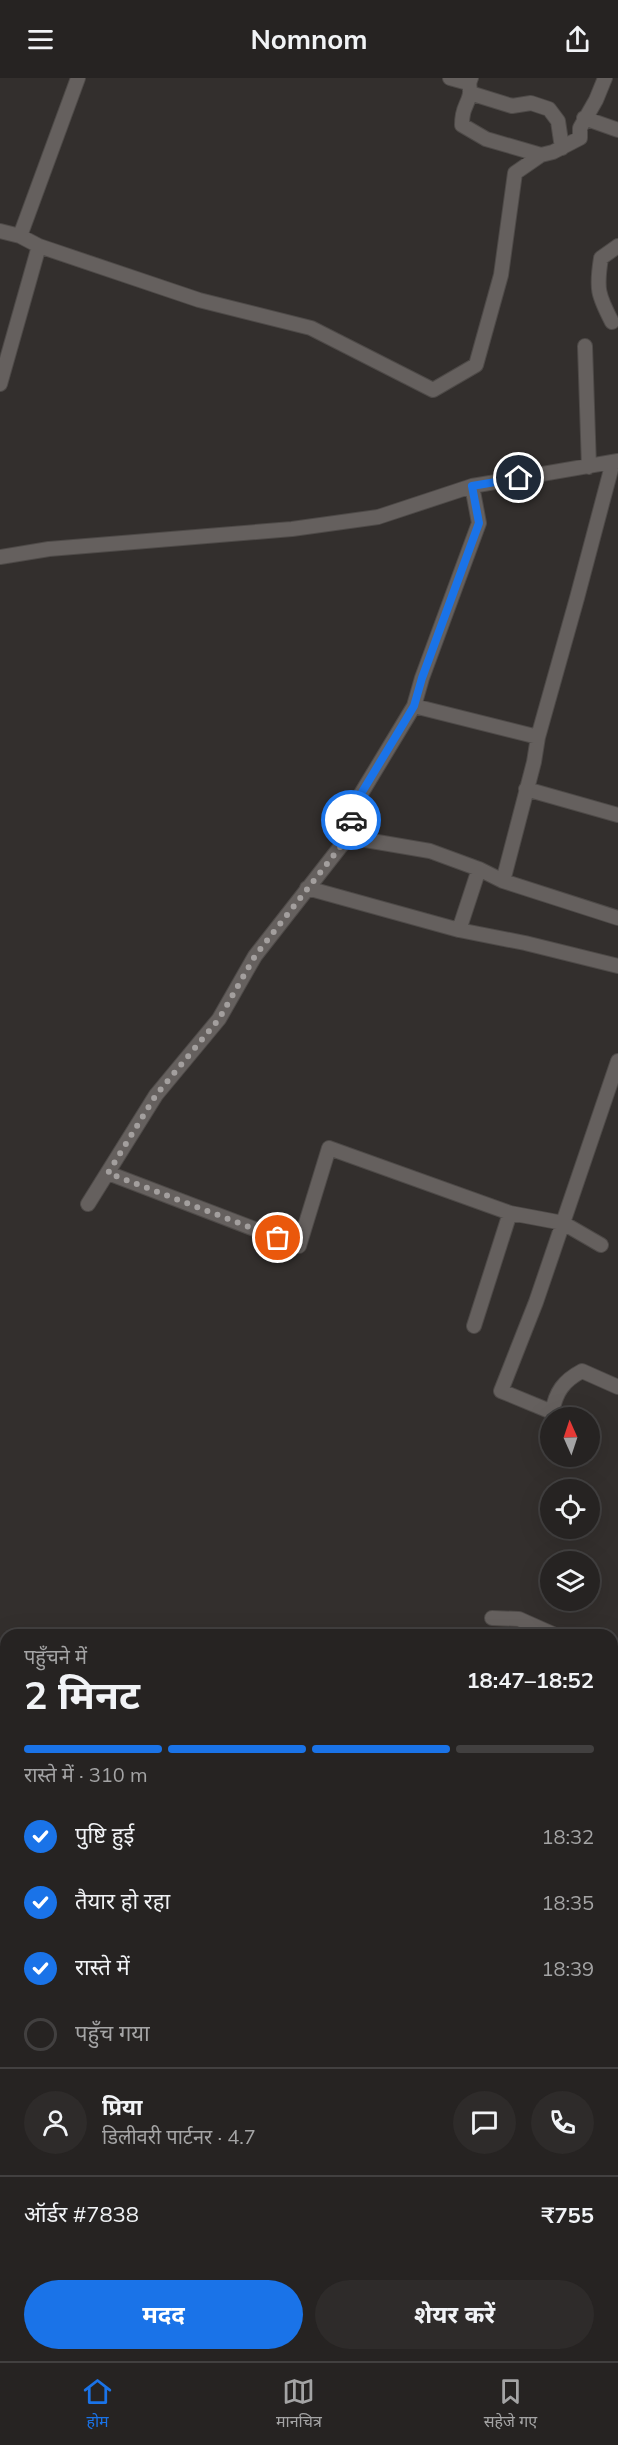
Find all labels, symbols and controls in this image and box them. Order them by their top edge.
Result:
text: Nomnom [250,22,368,56]
icon: menu [24,23,57,56]
icon: share [561,23,594,56]
pin [493,452,544,503]
icon: home [502,461,535,494]
courier [321,790,381,850]
icon: car [335,804,368,837]
pin [252,1212,303,1263]
icon: bag [261,1221,294,1254]
north arrow [540,1407,600,1467]
map controls [540,1407,600,1611]
button: locate [540,1479,600,1539]
button: layers [540,1551,600,1611]
text: पहुँचने में [24,1644,87,1669]
text: 18:47–18:52 [466,1666,594,1694]
text: 2 मिनट [24,1670,140,1719]
text: रास्ते में · 310 m [24,1762,148,1787]
icon: check [24,1820,57,1853]
text: पुष्टि हुई [75,1821,134,1849]
text: 18:32 [541,1824,594,1849]
icon: check [24,1886,57,1919]
text: तैयार हो रहा [75,1887,170,1915]
text: 18:35 [541,1890,594,1915]
icon: check [24,1952,57,1985]
text: रास्ते में [75,1953,130,1981]
text: 18:39 [541,1956,594,1981]
text: पहुँच गया [75,2019,150,2047]
button: person [24,2091,87,2154]
button: chat [453,2091,516,2154]
button: phone [531,2091,594,2154]
text: प्रिया [102,2093,142,2121]
text: डिलीवरी पार्टनर · 4.7 [102,2124,256,2149]
text: ऑर्डर #7838 [24,2200,139,2228]
text: ₹755 [541,2201,594,2229]
button: मदद [24,2280,303,2349]
button: शेयर करें [315,2280,594,2349]
tab: होम [81,2375,114,2434]
tab: मानचित्र [276,2375,322,2434]
tab: सहेजे गए [484,2375,537,2434]

